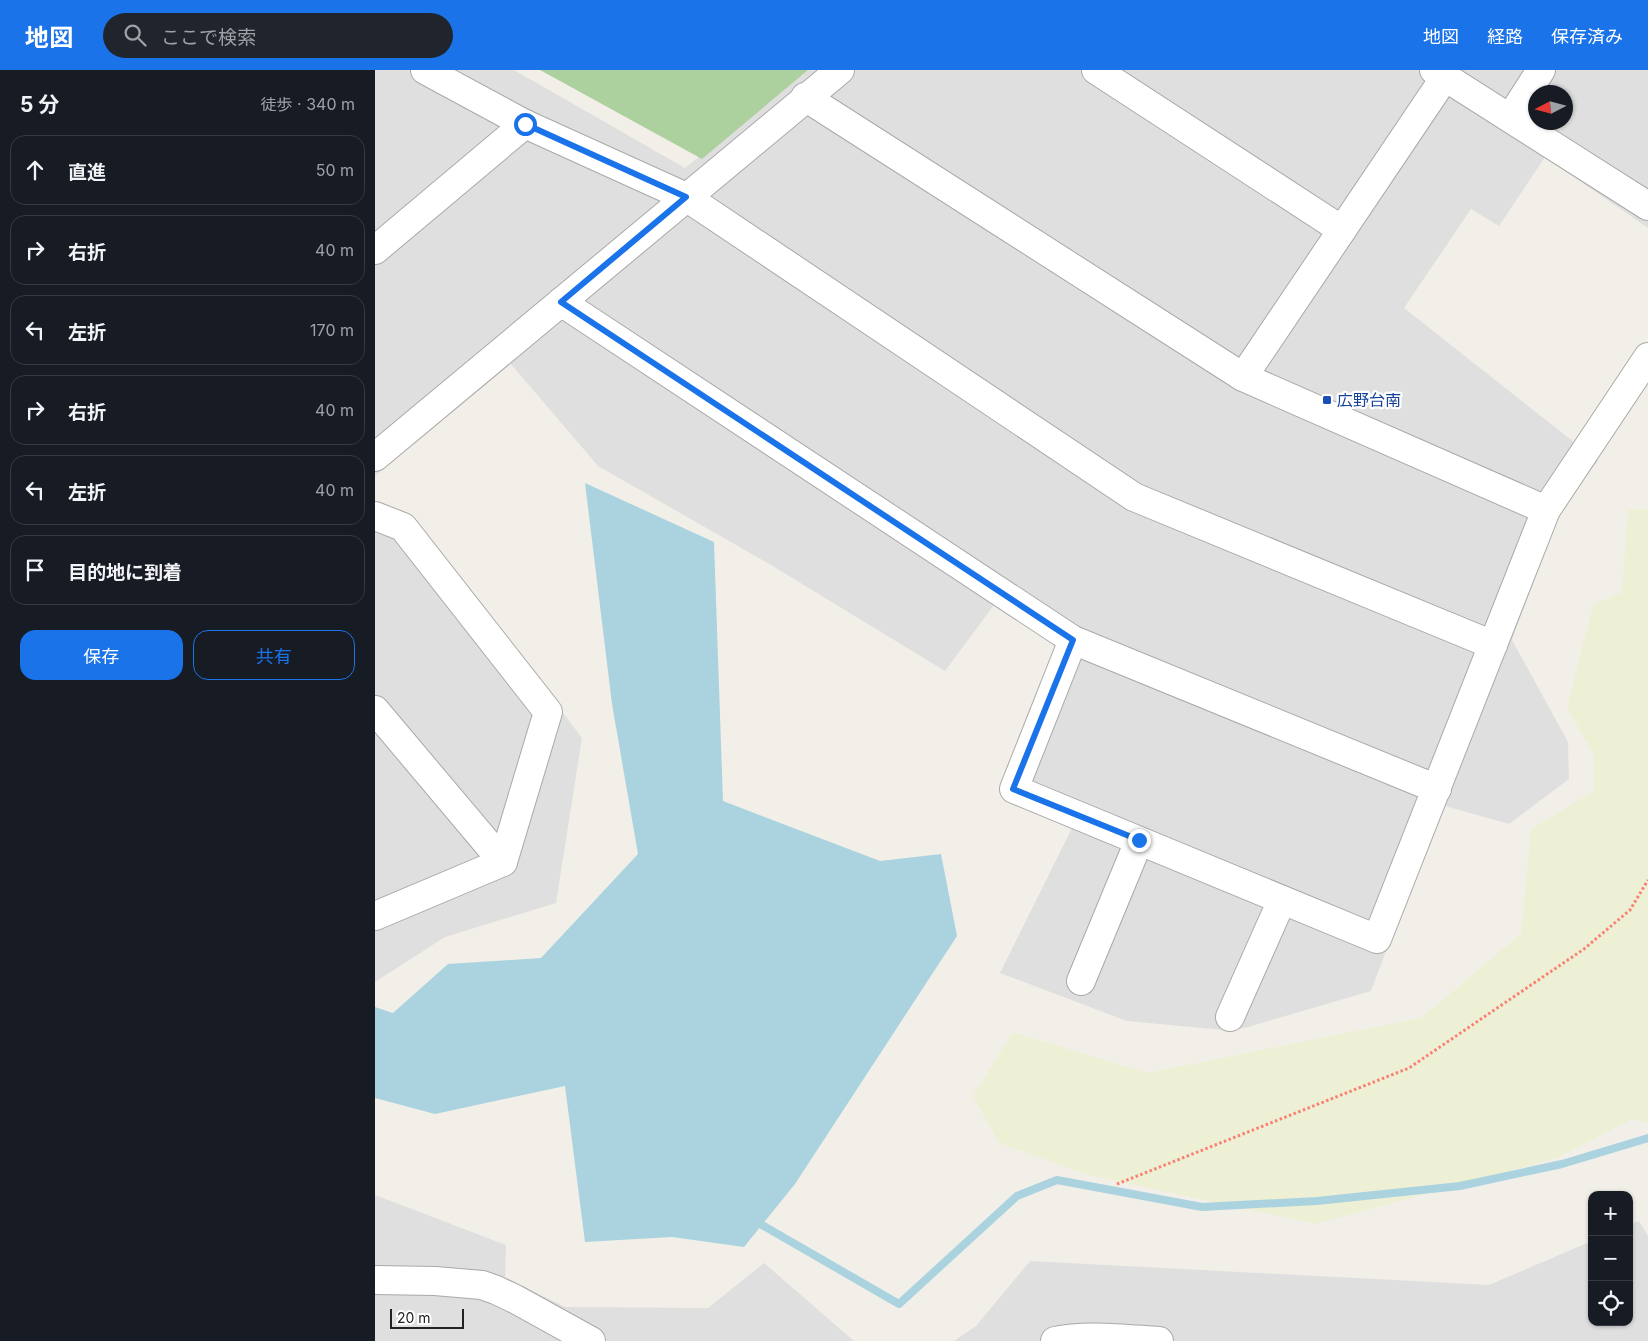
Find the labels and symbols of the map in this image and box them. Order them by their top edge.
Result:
north arrow [1528,85,1573,130]
route start [514,113,537,136]
place label: 広野台南 [1337,390,1401,410]
marker: 広野台南 [1321,394,1333,406]
route end [1128,829,1151,852]
scale bar [390,1306,464,1329]

